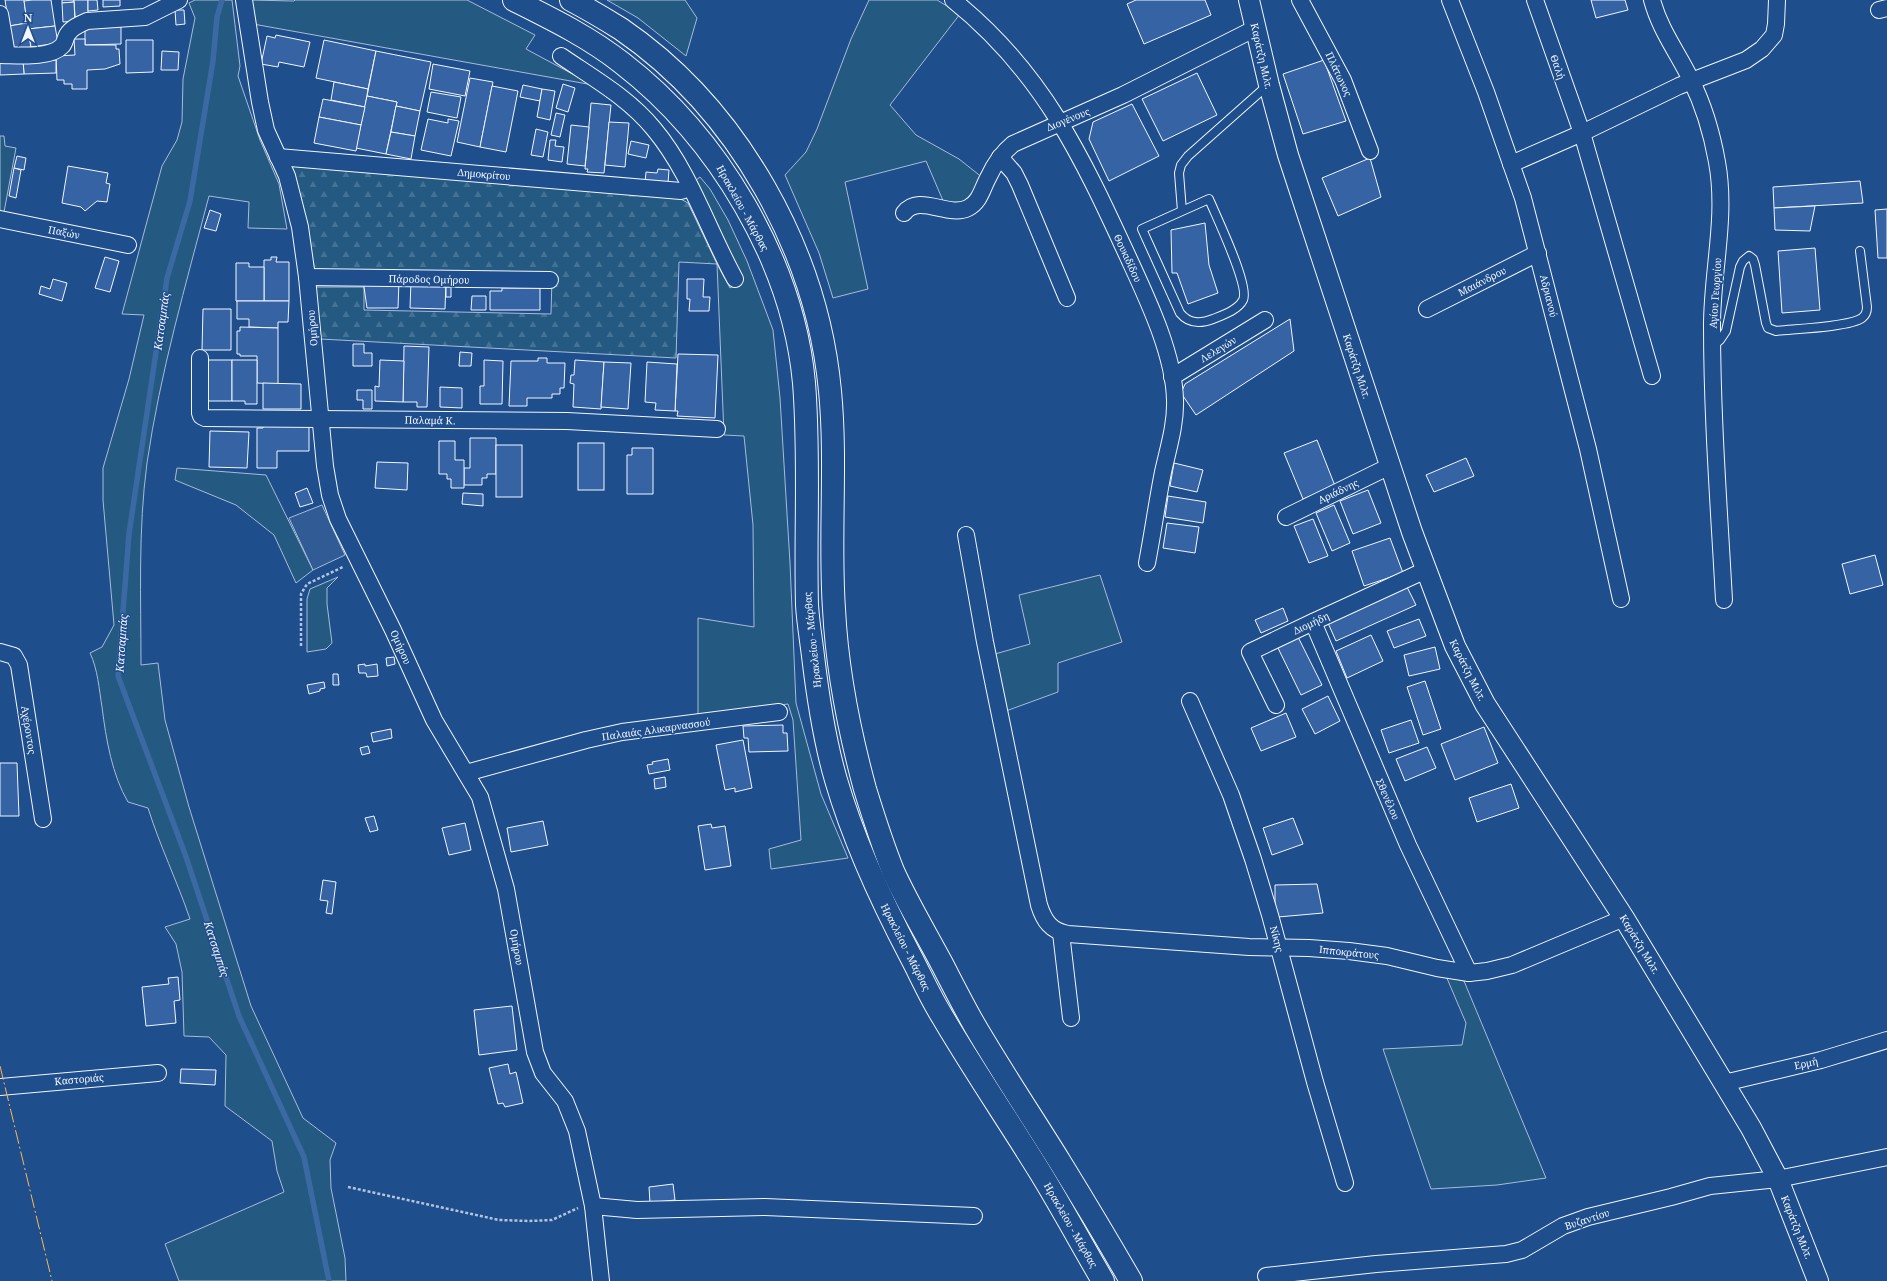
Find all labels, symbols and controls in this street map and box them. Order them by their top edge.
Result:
north arrow [8,8,48,48]
text: N [24,10,33,25]
street label: Καράτζη Μιλτ. [1248,22,1276,90]
street label: Πλάτωνος [1323,49,1356,99]
street label: Θαλή [1547,53,1569,81]
street label: Διογένους [1044,104,1092,134]
street label: Ηρακλείου - Μάρθας [714,163,773,254]
street label: Δημοκρίτου [457,165,511,183]
street label: Παξών [47,222,81,242]
street label: Θουκιδίδου [1111,232,1145,284]
street label: Αγίου Γεωργίου [1706,257,1724,329]
street label: Μαιάνδρου [1455,263,1509,299]
street label: Πάροδος Ομήρου [388,271,470,287]
street label: Αδριανού [1537,273,1561,319]
water label: Κατσαμπάς [149,290,173,352]
street label: Ομήρου [303,309,321,347]
street label: Καράτζη Μιλτ. [1340,332,1374,400]
street label: Λελεγών [1197,333,1239,365]
street label: Παλαμά Κ. [404,413,456,427]
street label: Αριάδνης [1315,475,1361,507]
street label: Ηρακλείου - Μάρθας [800,591,824,689]
street label: Διομήδη [1291,609,1331,637]
water label: Κατσαμπάς [111,613,131,674]
street label: Ομήρου [387,628,415,666]
street label: Καράτζη Μιλτ. [1446,637,1490,703]
street label: Αχέροντος [18,705,40,755]
street label: Παλαιάς Αλικαρνασσού [601,714,711,744]
street label: Σθενέλου [1373,776,1403,822]
street label: Ηρακλείου - Μάρθας [878,901,934,993]
street label: Καράτζη Μιλτ. [1617,912,1663,976]
water label: Κατσαμπάς [201,918,233,980]
street label: Νίκης [1267,924,1287,954]
street label: Ομήρου [507,928,527,966]
street label: Ιπποκράτους [1318,942,1380,962]
street label: Ερμή [1793,1054,1819,1072]
street label: Καστοριάς [54,1070,105,1088]
street label: Ηρακλείου - Μάρθας [1041,1180,1101,1270]
street label: Καράτζη Μιλτ. [1778,1193,1816,1261]
street label: Βυζαντίου [1563,1205,1611,1233]

